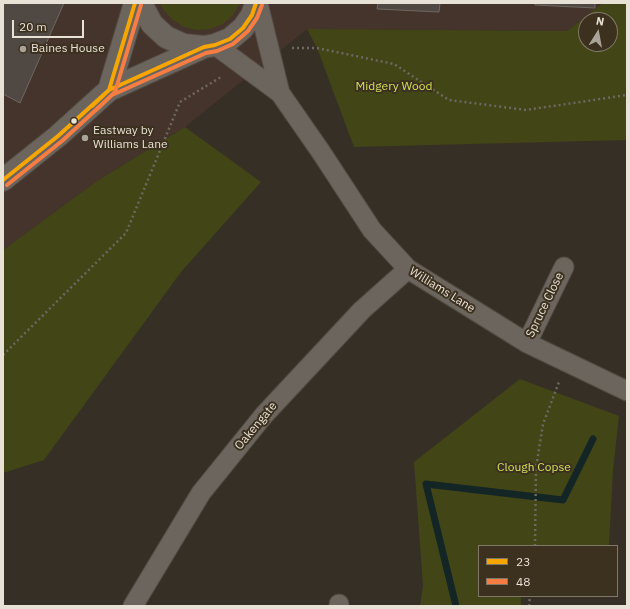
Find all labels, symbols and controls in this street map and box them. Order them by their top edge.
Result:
scale bar [14,12,86,38]
north arrow [578,12,618,52]
text: N [595,14,605,29]
text: 20 m [19,19,47,34]
place label: Baines House [31,42,105,56]
marker: Baines House [18,44,28,54]
park label: Midgery Wood [356,80,432,94]
unlabelled marker [69,116,79,126]
place label: Eastway by Williams Lane [93,124,168,152]
marker: Eastway by Williams Lane [80,133,90,143]
street label: Williams Lane [407,264,477,316]
street label: Spruce Close [523,270,567,340]
street label: Oakengate [232,399,280,453]
park label: Clough Copse [497,461,571,475]
legend [478,545,618,597]
text: 23 [516,554,530,569]
text: 48 [516,574,530,589]

